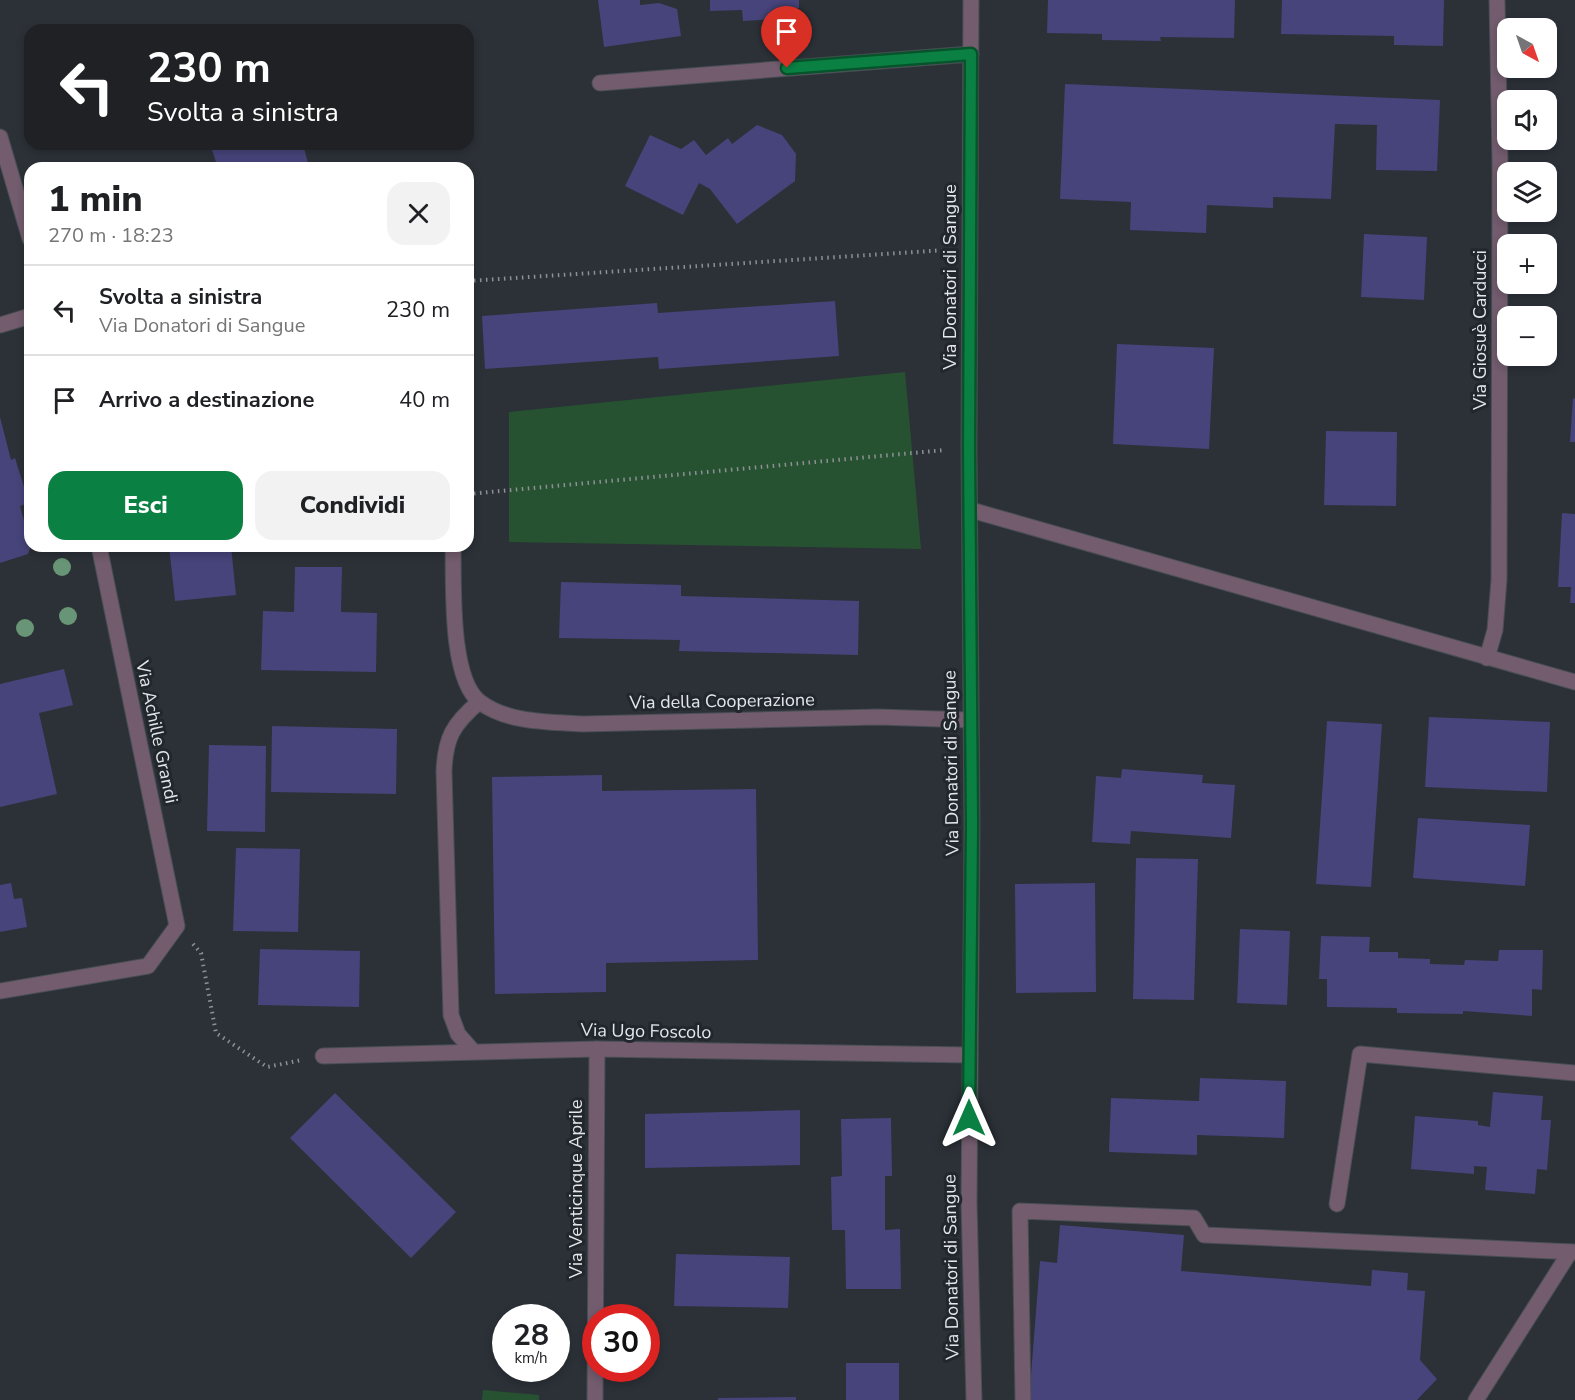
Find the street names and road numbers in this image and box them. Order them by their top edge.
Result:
street label: Via Donatori di Sangue [938,184,962,371]
street label: Via Giosuè Carducci [1468,250,1492,411]
street label: Via Achille Grandi [130,658,184,805]
street label: Via Donatori di Sangue [937,670,965,857]
street label: Via della Cooperazione [628,687,815,715]
street label: Via Ugo Foscolo [579,1018,712,1044]
street label: Via Venticinque Aprile [564,1100,588,1279]
street label: Via Donatori di Sangue [937,1174,965,1361]

